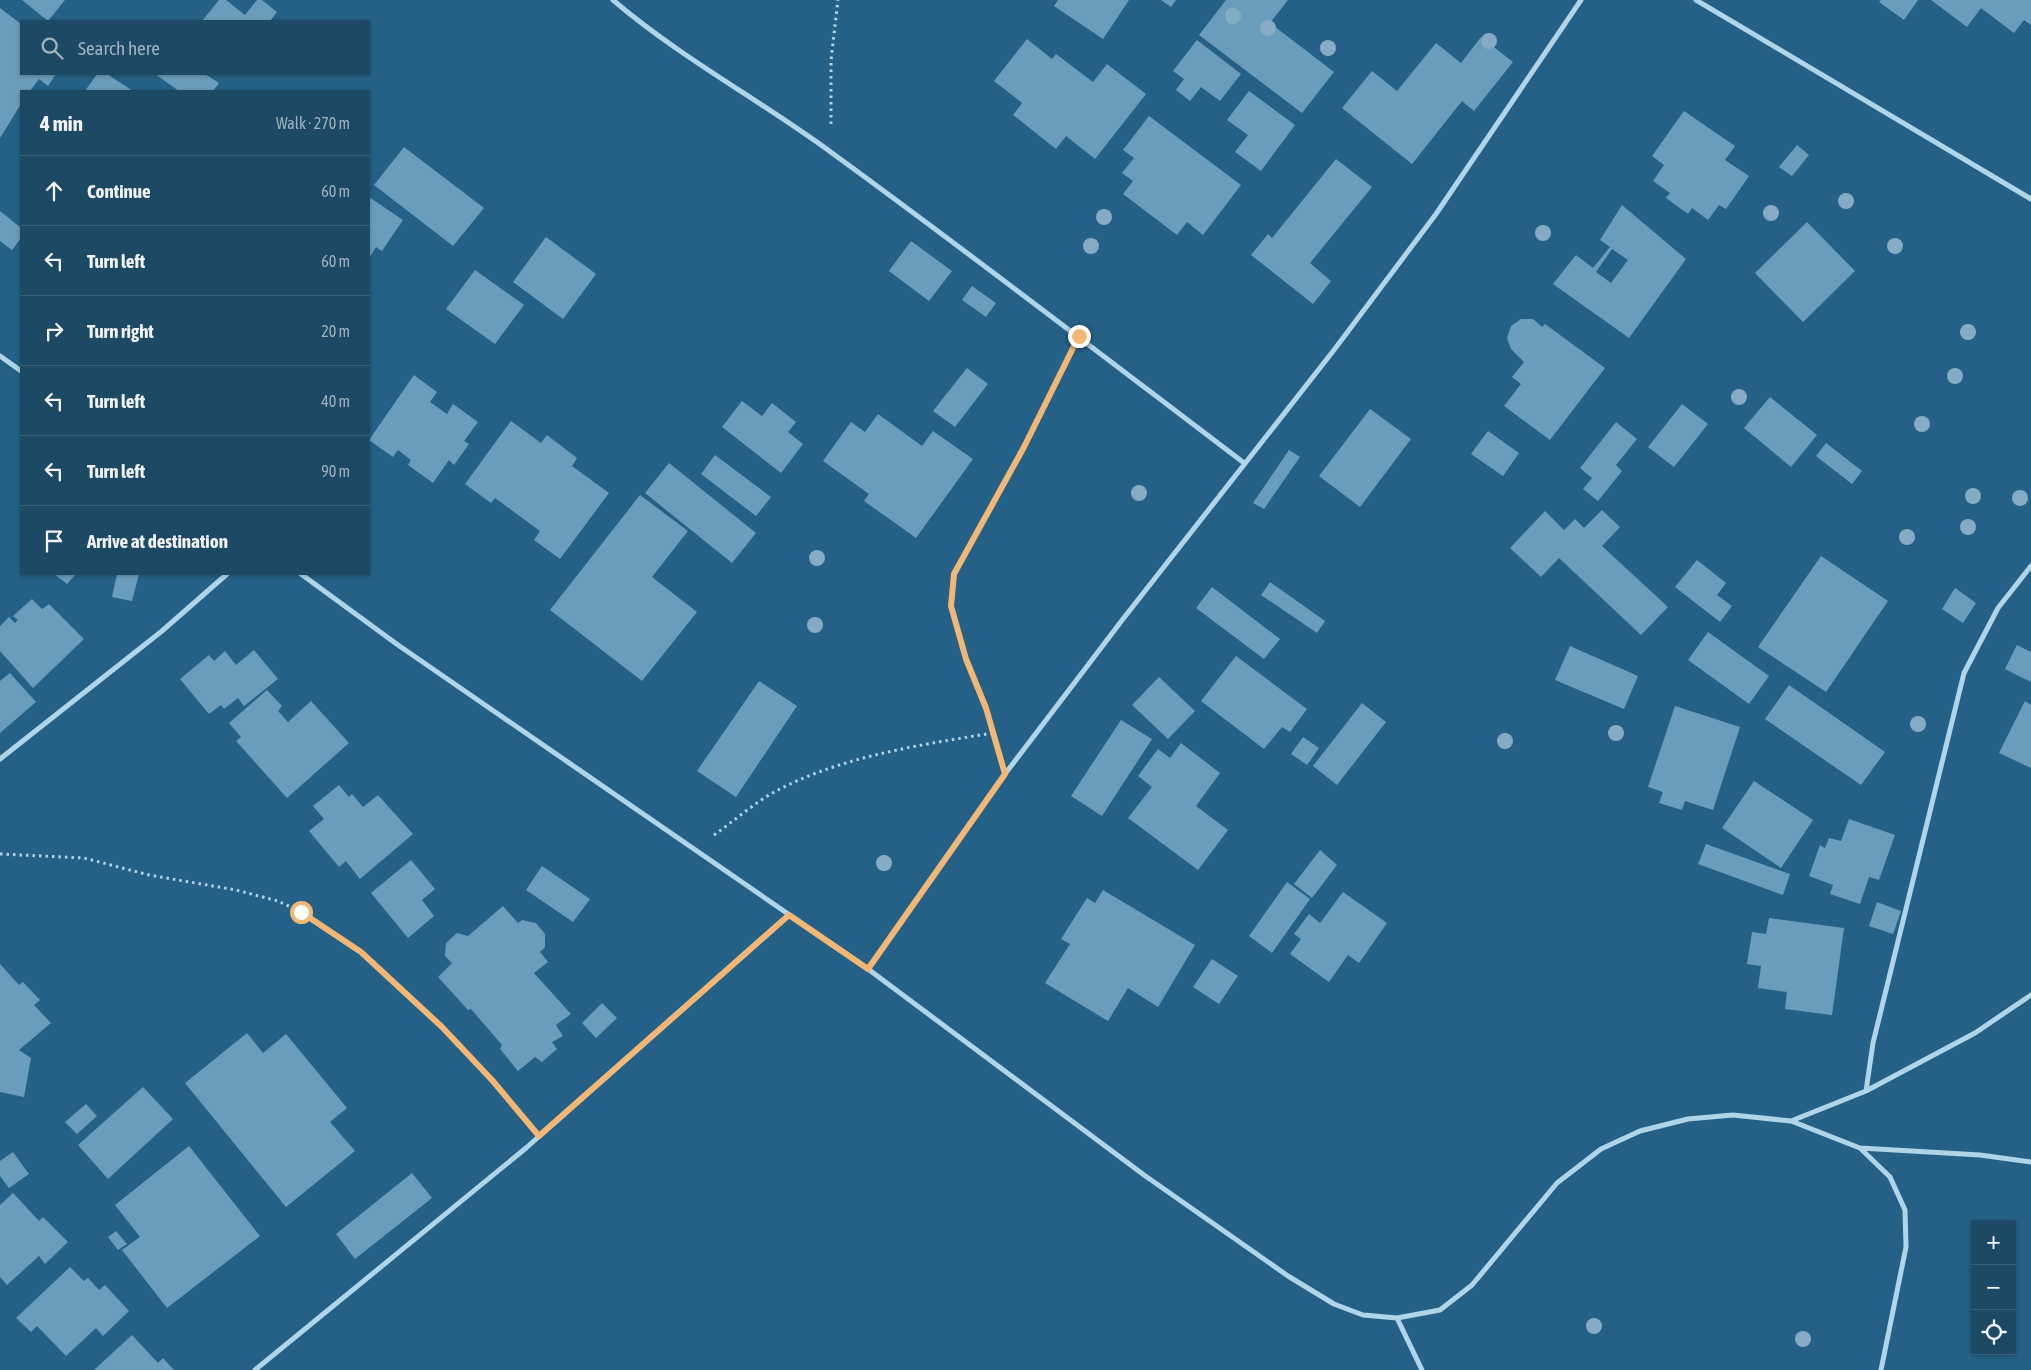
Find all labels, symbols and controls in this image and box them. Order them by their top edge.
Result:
search box [20,20,370,75]
icon: search [38,34,66,62]
text: Search here [78,37,160,59]
text: 4 min [40,111,83,135]
text: Walk · 270 m [276,114,350,132]
icon: ahead [40,177,68,205]
text: Continue [87,180,151,202]
text: 60 m [321,182,350,200]
icon: left [40,247,68,275]
text: Turn left [87,250,145,272]
text: 60 m [321,252,350,270]
icon: right [40,317,68,345]
text: Turn right [87,320,154,342]
text: 20 m [321,322,350,340]
route end [1068,325,1091,348]
icon: left [40,387,68,415]
text: Turn left [87,390,145,412]
text: 40 m [321,392,350,410]
icon: left [40,457,68,485]
text: Turn left [87,460,145,482]
text: 90 m [321,462,350,480]
icon: arrive [40,527,68,555]
text: Arrive at destination [87,530,228,552]
route start [290,901,313,924]
map controls [1971,1220,2016,1355]
button: + [1971,1220,2016,1265]
button: − [1971,1265,2016,1310]
button: locate [1971,1310,2016,1355]

